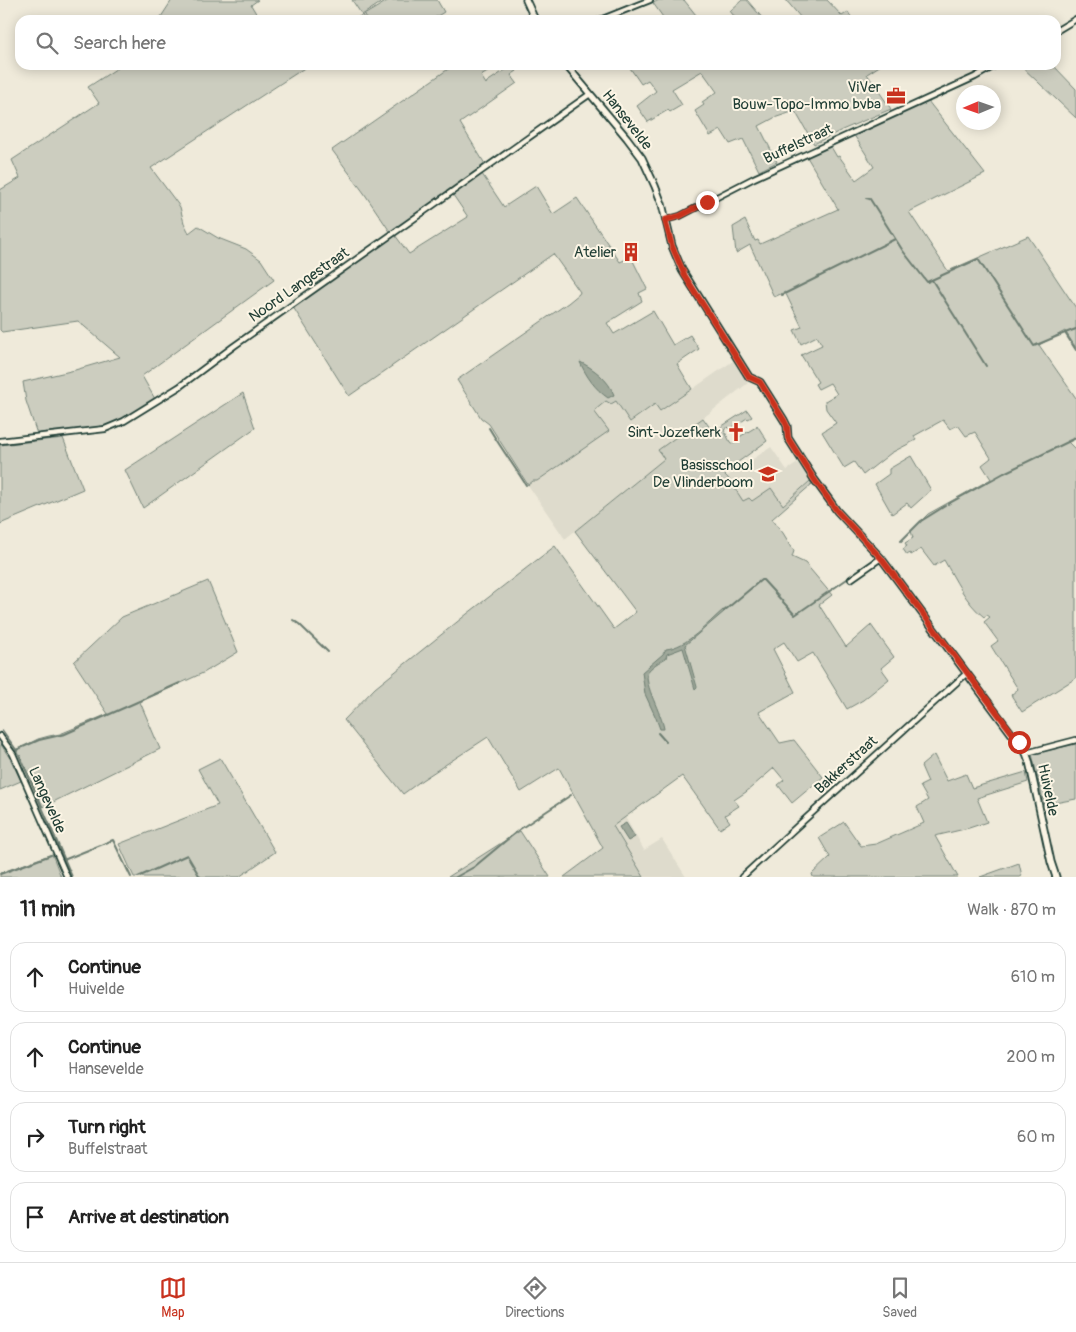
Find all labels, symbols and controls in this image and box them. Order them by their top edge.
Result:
search box [15,15,1061,70]
icon: search [33,29,61,57]
text: Search here [73,31,166,55]
place label: ViVer Bouw-Topo-Immo bvba [732,78,882,114]
office icon: ViVer Bouw-Topo-Immo bvba [885,85,907,107]
north arrow [956,85,1001,130]
street label: Hansevelde [598,86,657,154]
street label: Buffelstraat [760,119,837,168]
route end [696,191,719,214]
building icon: Atelier [620,241,642,263]
street label: Noord Langestraat [245,243,354,327]
place label: Atelier [574,243,617,262]
church icon: Sint-Jozefkerk [725,421,747,443]
place label: Sint-Jozefkerk [627,423,722,442]
place label: Basisschool De Vlinderboom [653,456,753,492]
school or university icon: Basisschool De Vlinderboom [757,463,779,485]
street label: Bakkerstraat [811,731,882,798]
route start [1008,731,1031,754]
street label: Huivelde [1033,762,1063,818]
street label: Langevelde [24,764,70,837]
text: 11 min [20,896,75,923]
text: Walk · 870 m [967,900,1056,920]
text: Continue [68,955,141,979]
icon: ahead [21,963,49,991]
text: 610 m [1011,967,1055,987]
text: Huivelde [68,979,124,999]
text: Continue [68,1035,141,1059]
icon: ahead [21,1043,49,1071]
text: 200 m [1007,1047,1055,1067]
text: Hansevelde [68,1059,144,1079]
text: Turn right [68,1115,146,1139]
icon: right [21,1123,49,1151]
text: 60 m [1017,1127,1055,1147]
text: Buffelstraat [68,1139,147,1159]
icon: arrive [21,1203,49,1231]
text: Arrive at destination [68,1205,229,1229]
tab: Map [159,1274,187,1321]
tab: Directions [505,1274,564,1321]
tab: Saved [882,1274,917,1321]

